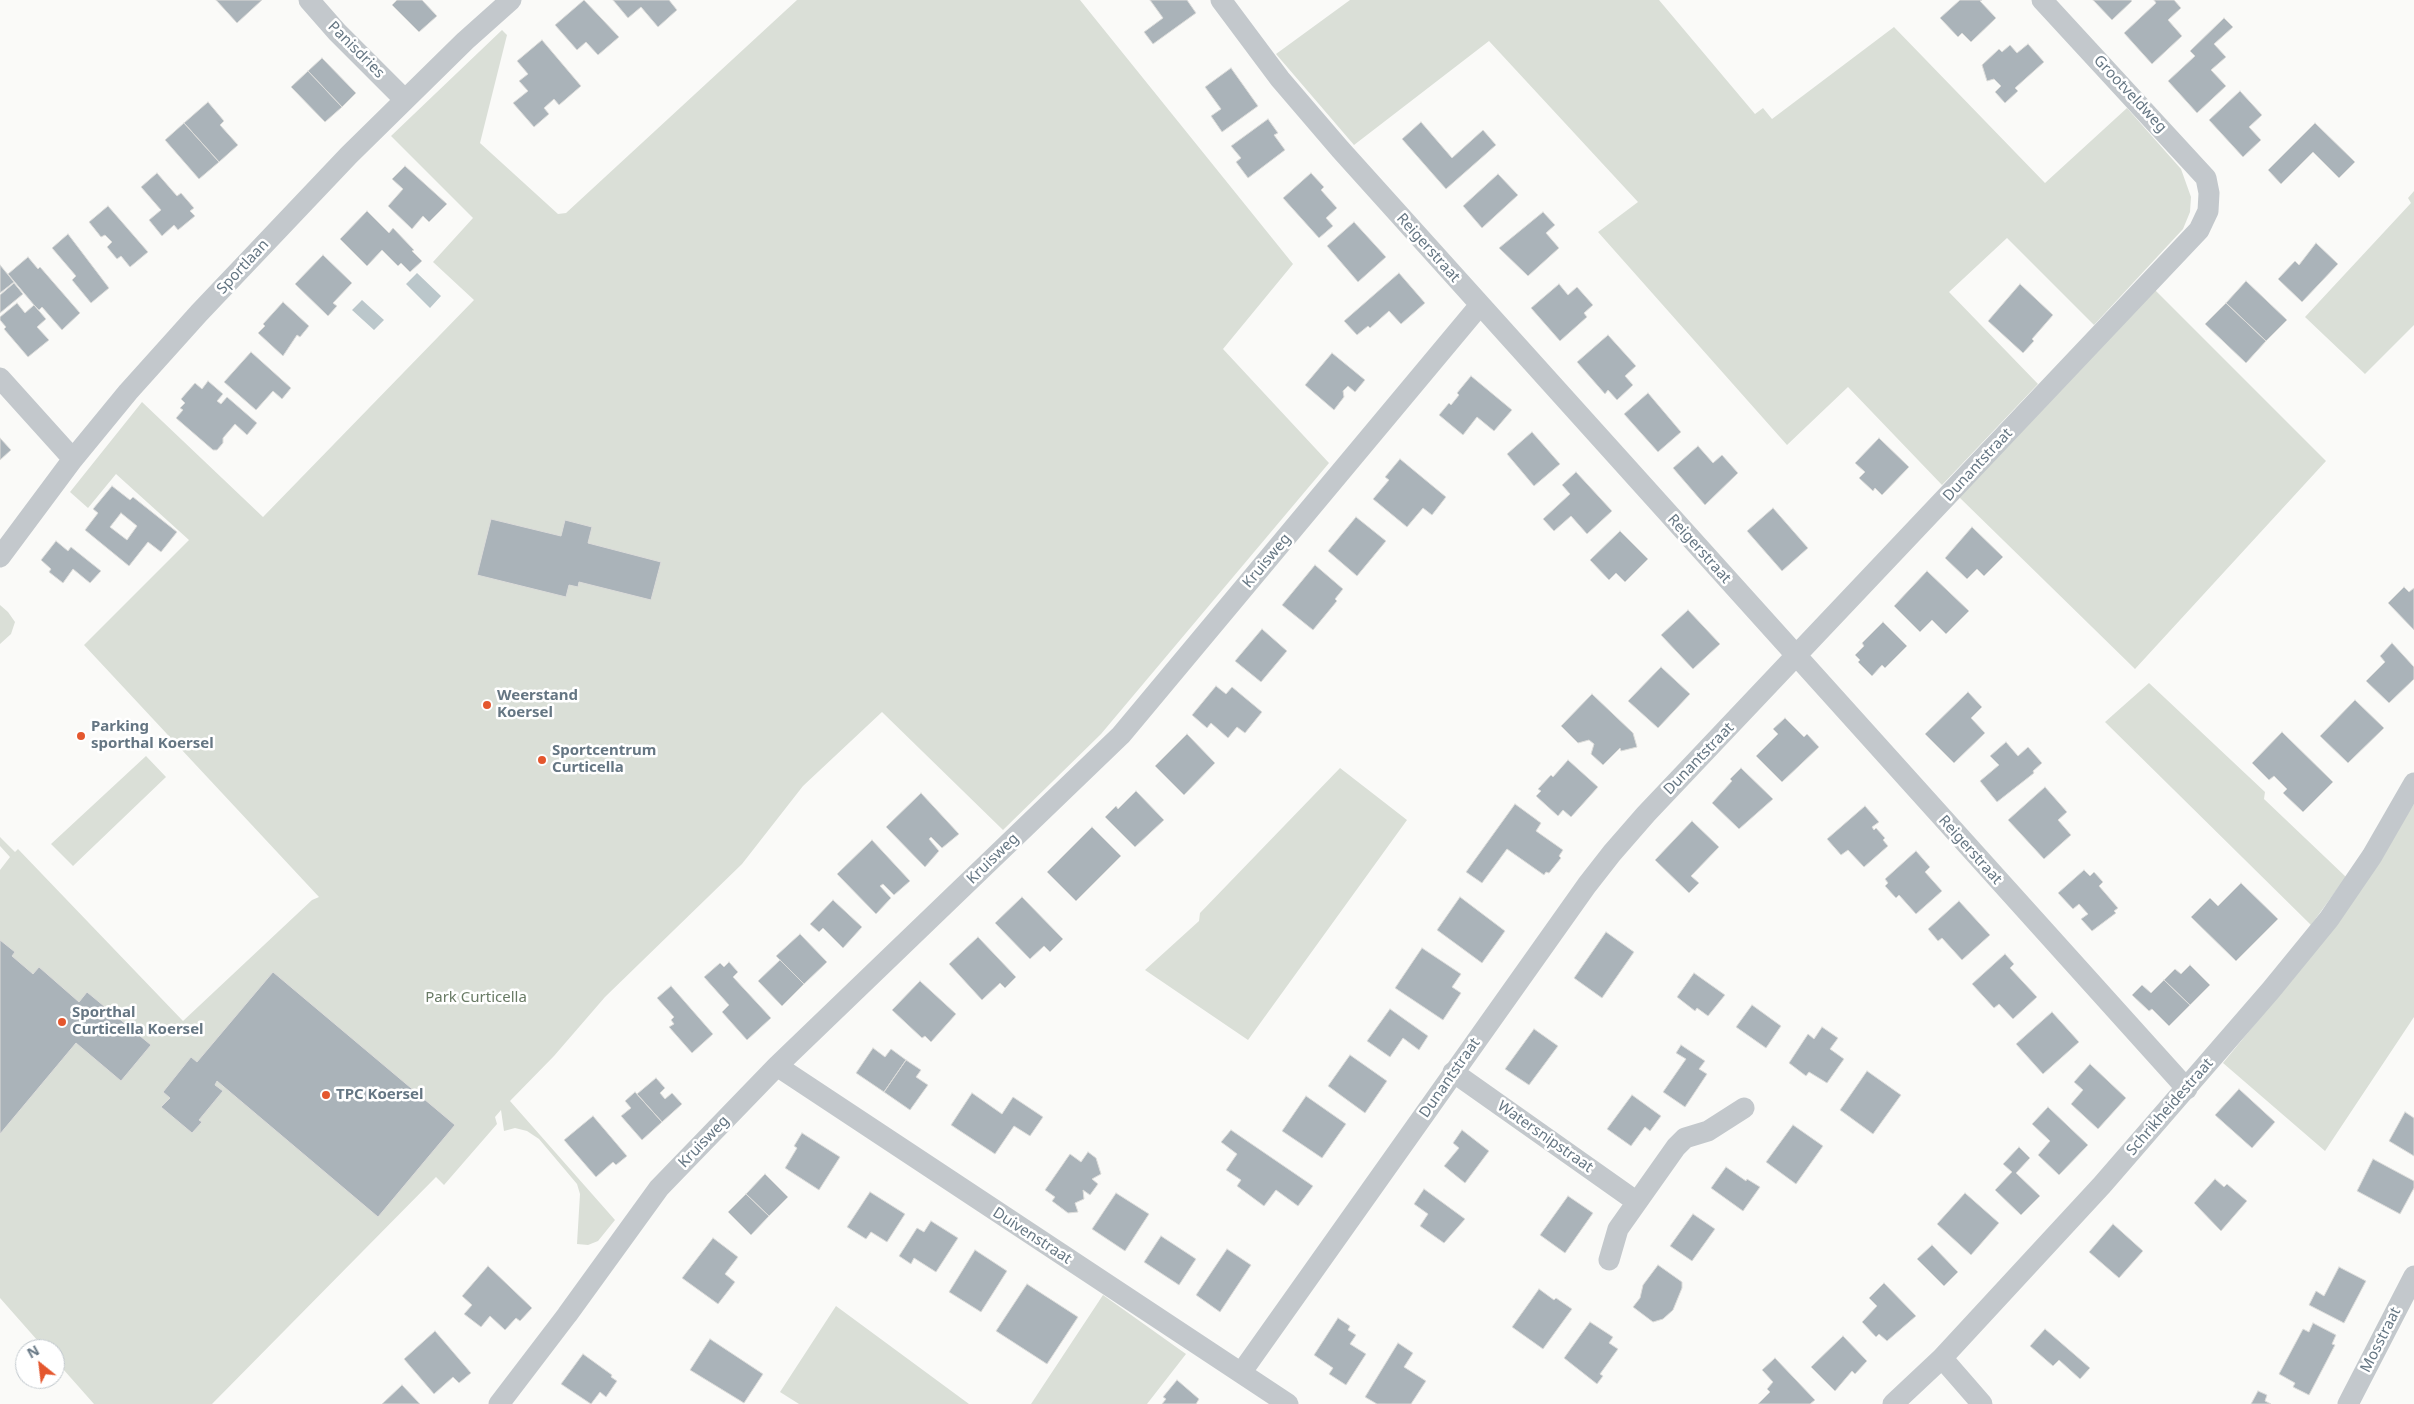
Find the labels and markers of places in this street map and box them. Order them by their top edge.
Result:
place label: Weerstand Koersel [497,687,578,722]
marker: Weerstand Koersel [481,699,493,711]
place label: Parking sporthal Koersel [91,718,214,753]
marker: Parking sporthal Koersel [75,730,87,742]
place label: Sportcentrum Curticella [552,742,656,777]
marker: Sportcentrum Curticella [536,754,548,766]
place label: Sporthal Curticella Koersel [72,1004,204,1039]
marker: Sporthal Curticella Koersel [56,1016,68,1028]
place label: TPC Koersel [336,1086,423,1104]
marker: TPC Koersel [320,1089,332,1101]

